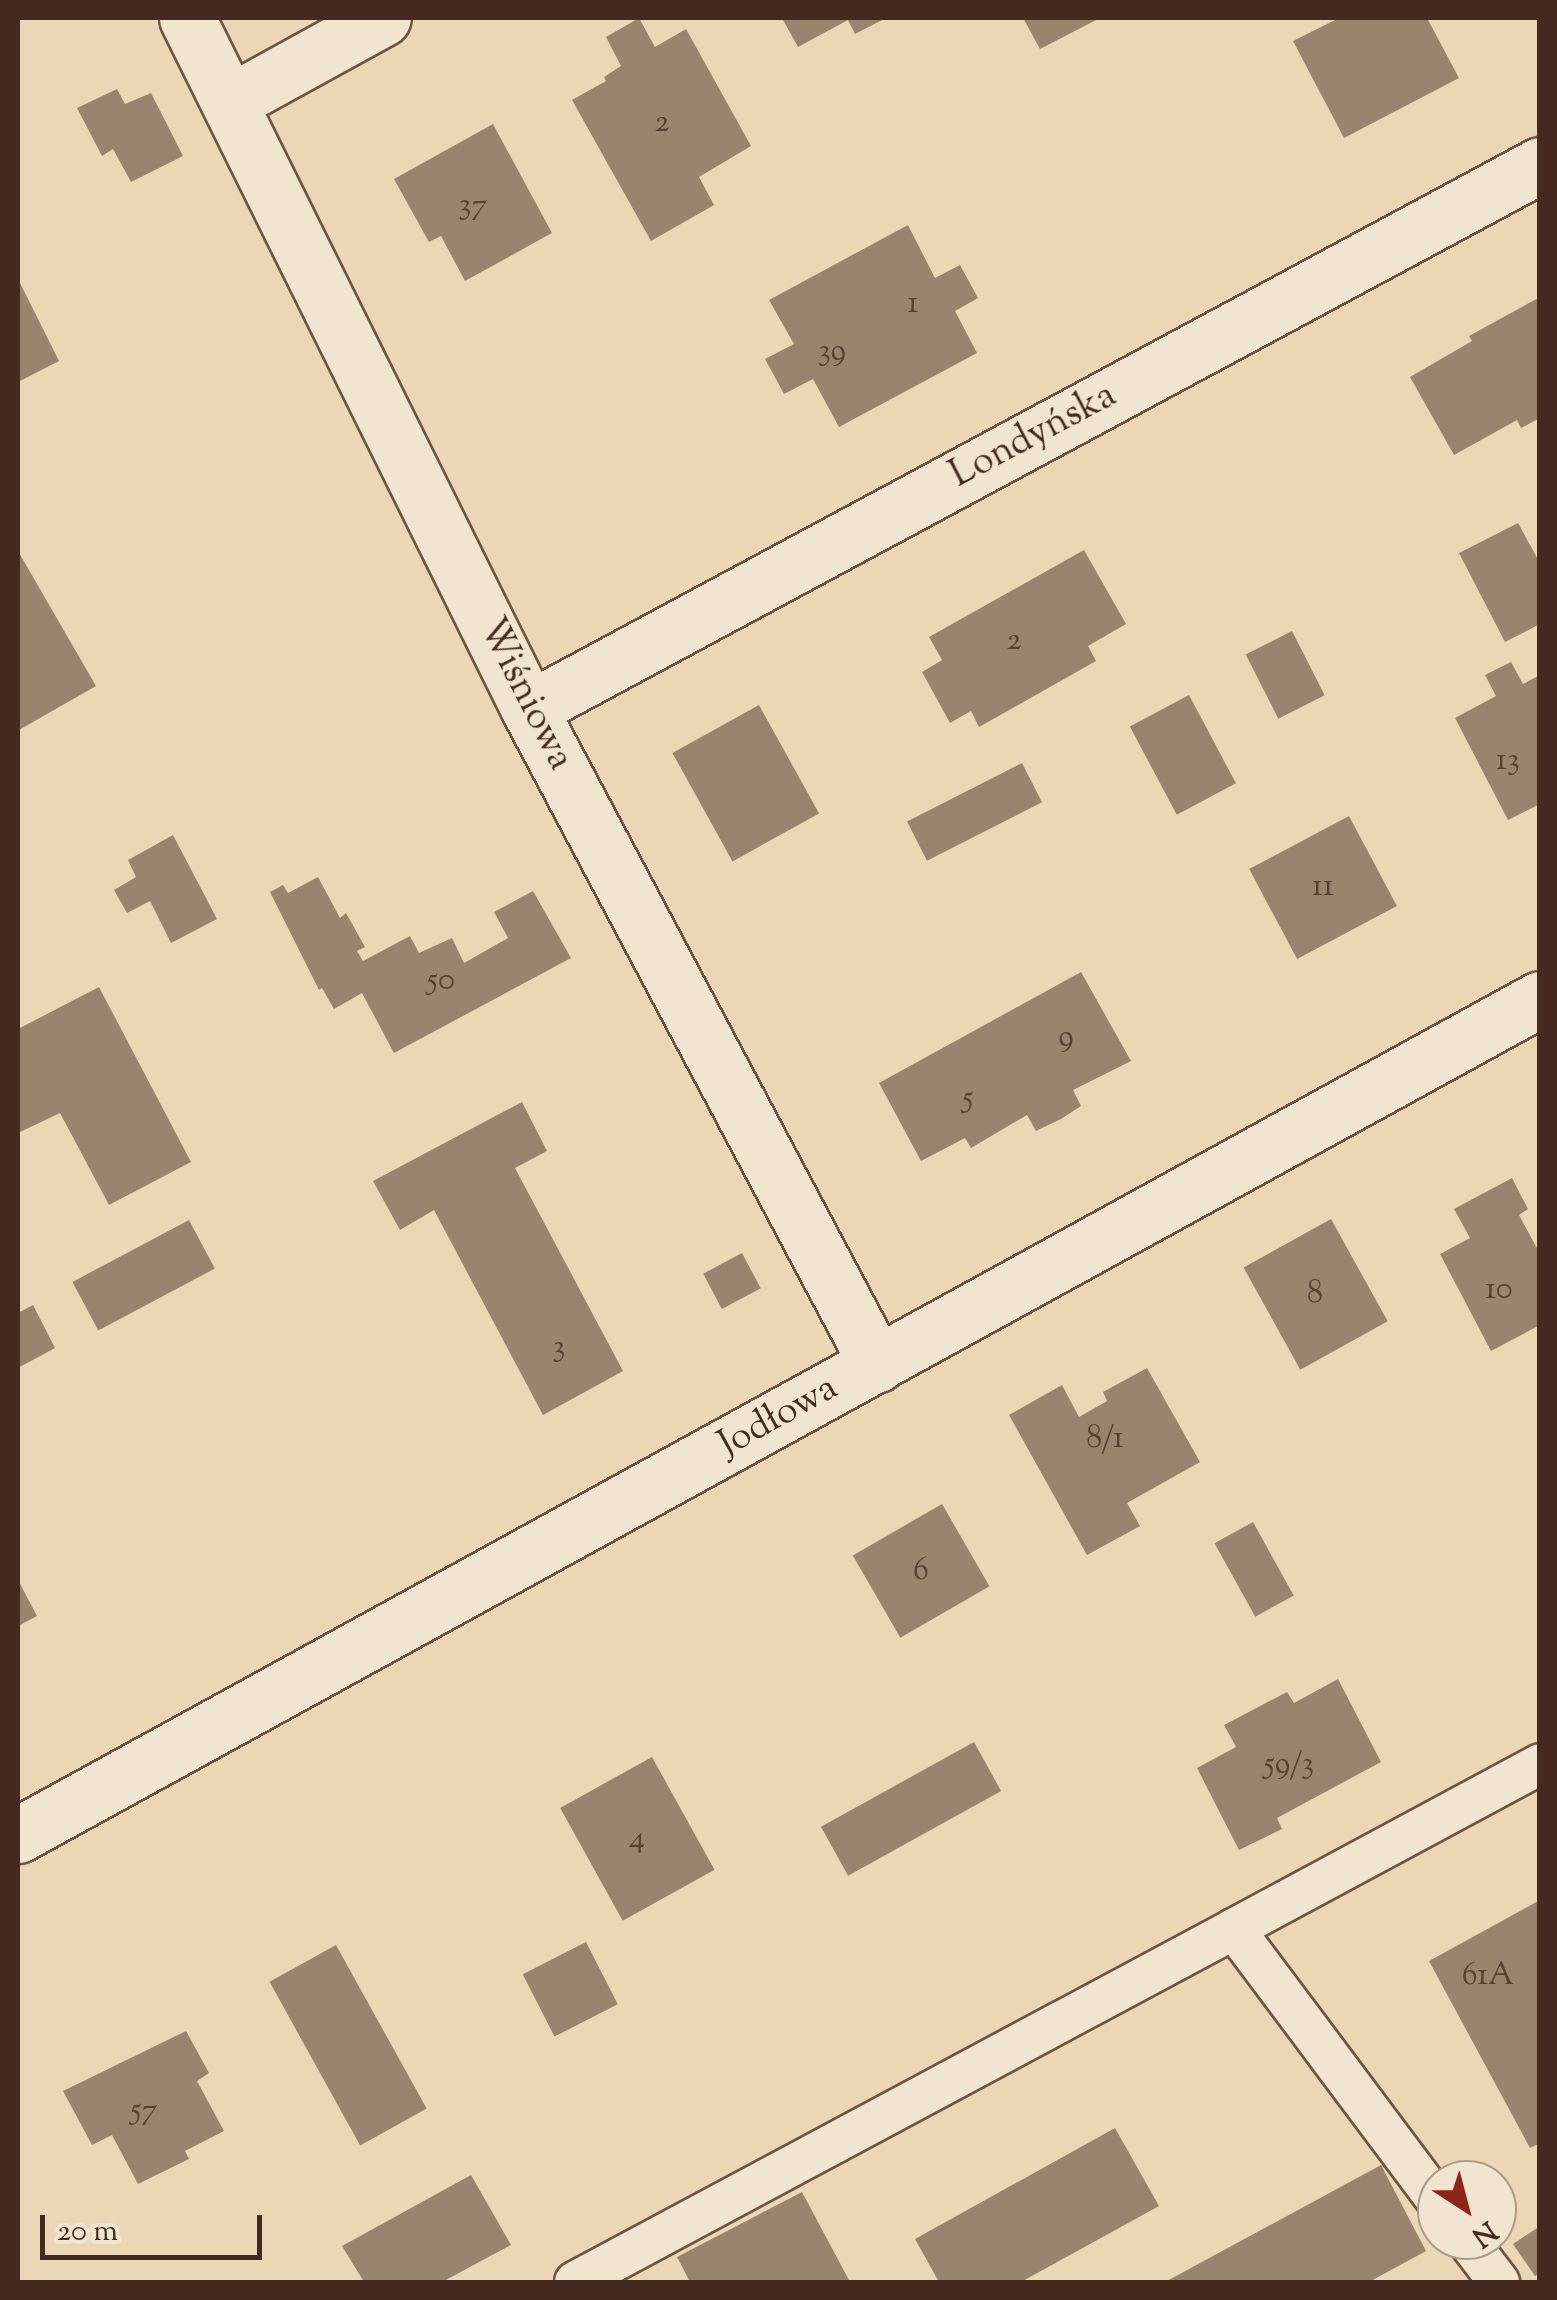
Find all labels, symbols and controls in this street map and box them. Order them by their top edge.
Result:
house number: 2 [655,104,669,142]
house number: 37 [459,187,487,225]
house number: 1 [908,285,918,323]
house number: 39 [818,333,846,371]
street label: Londyńska [943,374,1125,500]
street label: Wiśniowa [466,611,582,779]
house number: 2 [1007,622,1021,660]
house number: 13 [1496,742,1520,780]
house number: 11 [1312,868,1334,906]
house number: 50 [427,962,455,1000]
house number: 9 [1058,1019,1074,1057]
house number: 5 [963,1080,973,1118]
house number: 10 [1485,1271,1513,1309]
house number: 8 [1307,1275,1323,1313]
house number: 3 [553,1329,565,1367]
street label: Jodłowa [711,1367,847,1469]
house number: 8/1 [1086,1420,1124,1458]
house number: 6 [913,1552,929,1590]
house number: 59/3 [1264,1746,1314,1784]
house number: 4 [629,1820,645,1858]
house number: 61A [1462,1957,1514,1995]
house number: 57 [131,2092,157,2130]
north arrow [1417,2160,1517,2260]
scale bar [45,2195,268,2257]
text: N [1463,2210,1504,2255]
text: 20 m [57,2211,118,2254]

